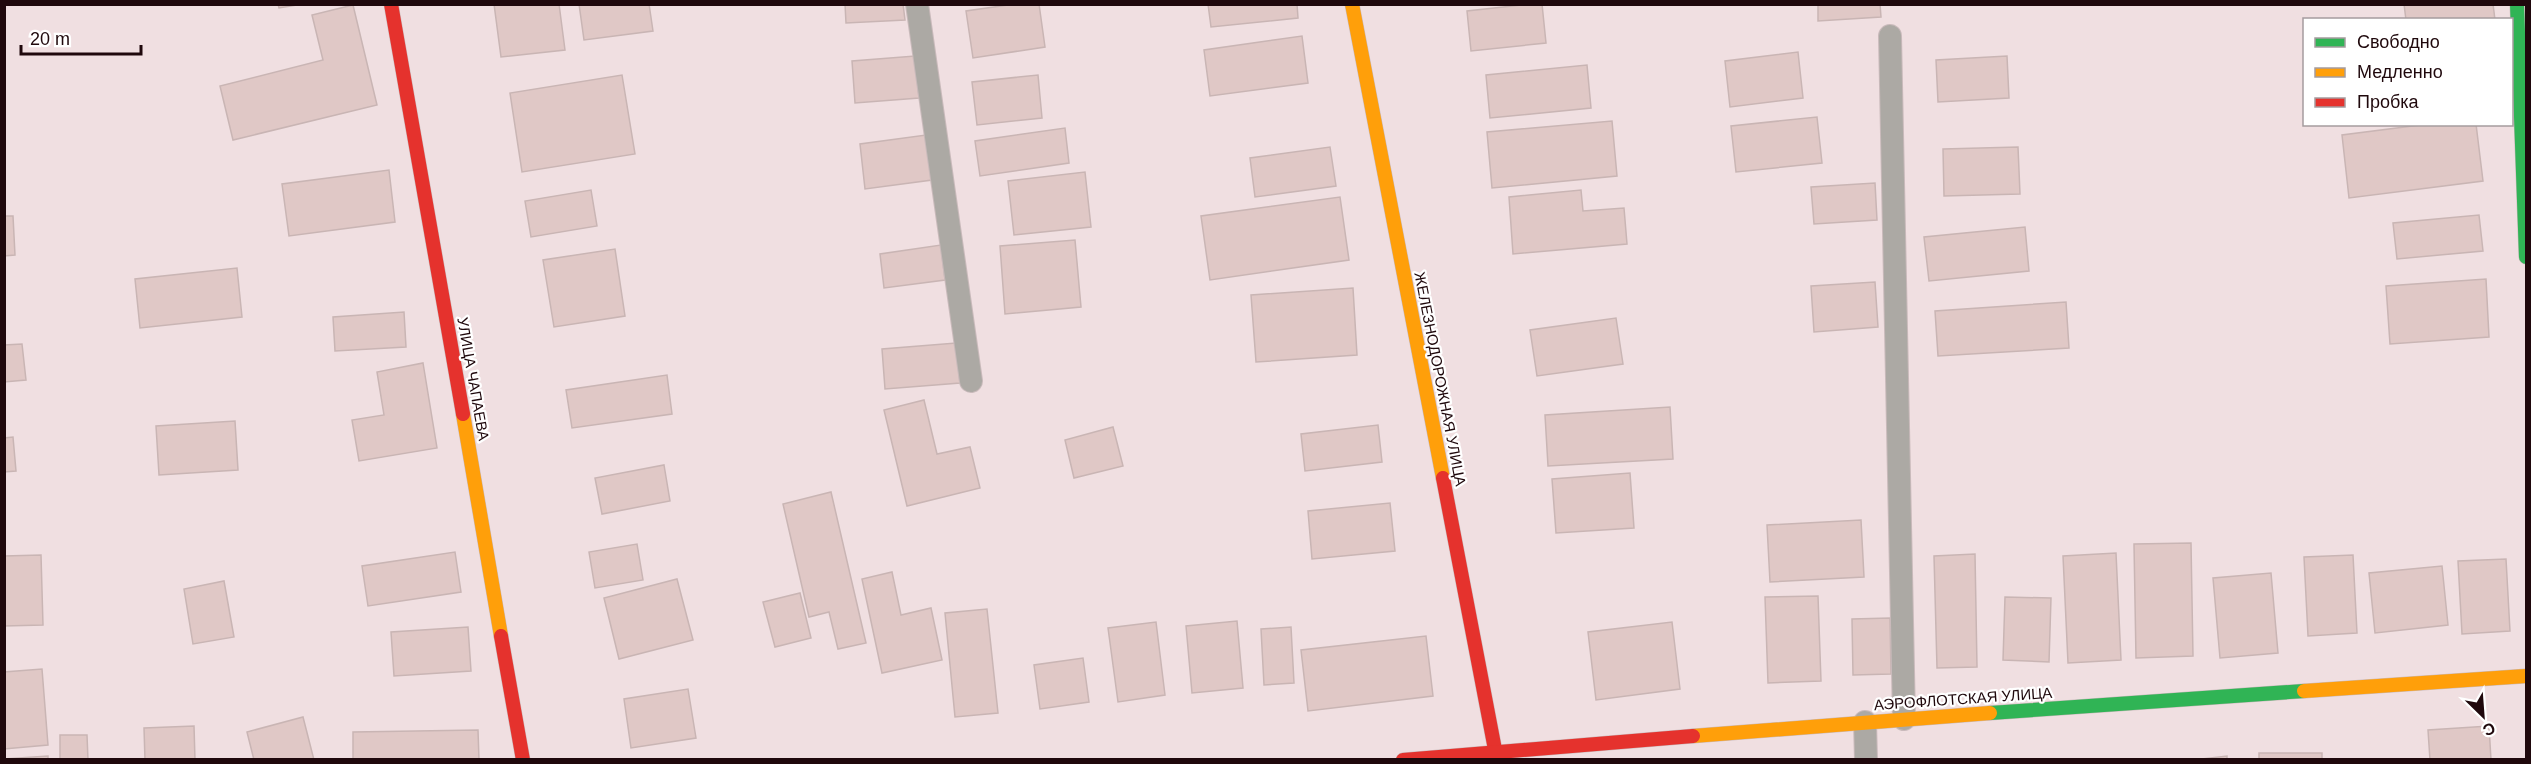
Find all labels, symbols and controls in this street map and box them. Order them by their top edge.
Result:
scale bar [21,18,141,56]
legend [2303,18,2513,126]
text: 20 m [30,29,70,49]
text: Свободно [2357,32,2440,52]
text: Медленно [2357,62,2443,82]
text: Пробка [2357,92,2420,112]
street label: ЖЕЛЕЗНОДОРОЖНАЯ УЛИЦА [1411,270,1470,487]
street label: УЛИЦА ЧАПАЕВА [454,316,493,442]
street label: АЭРОФЛОТСКАЯ УЛИЦА [1873,684,2053,713]
north arrow [2453,686,2513,746]
text: С [2480,719,2498,739]

